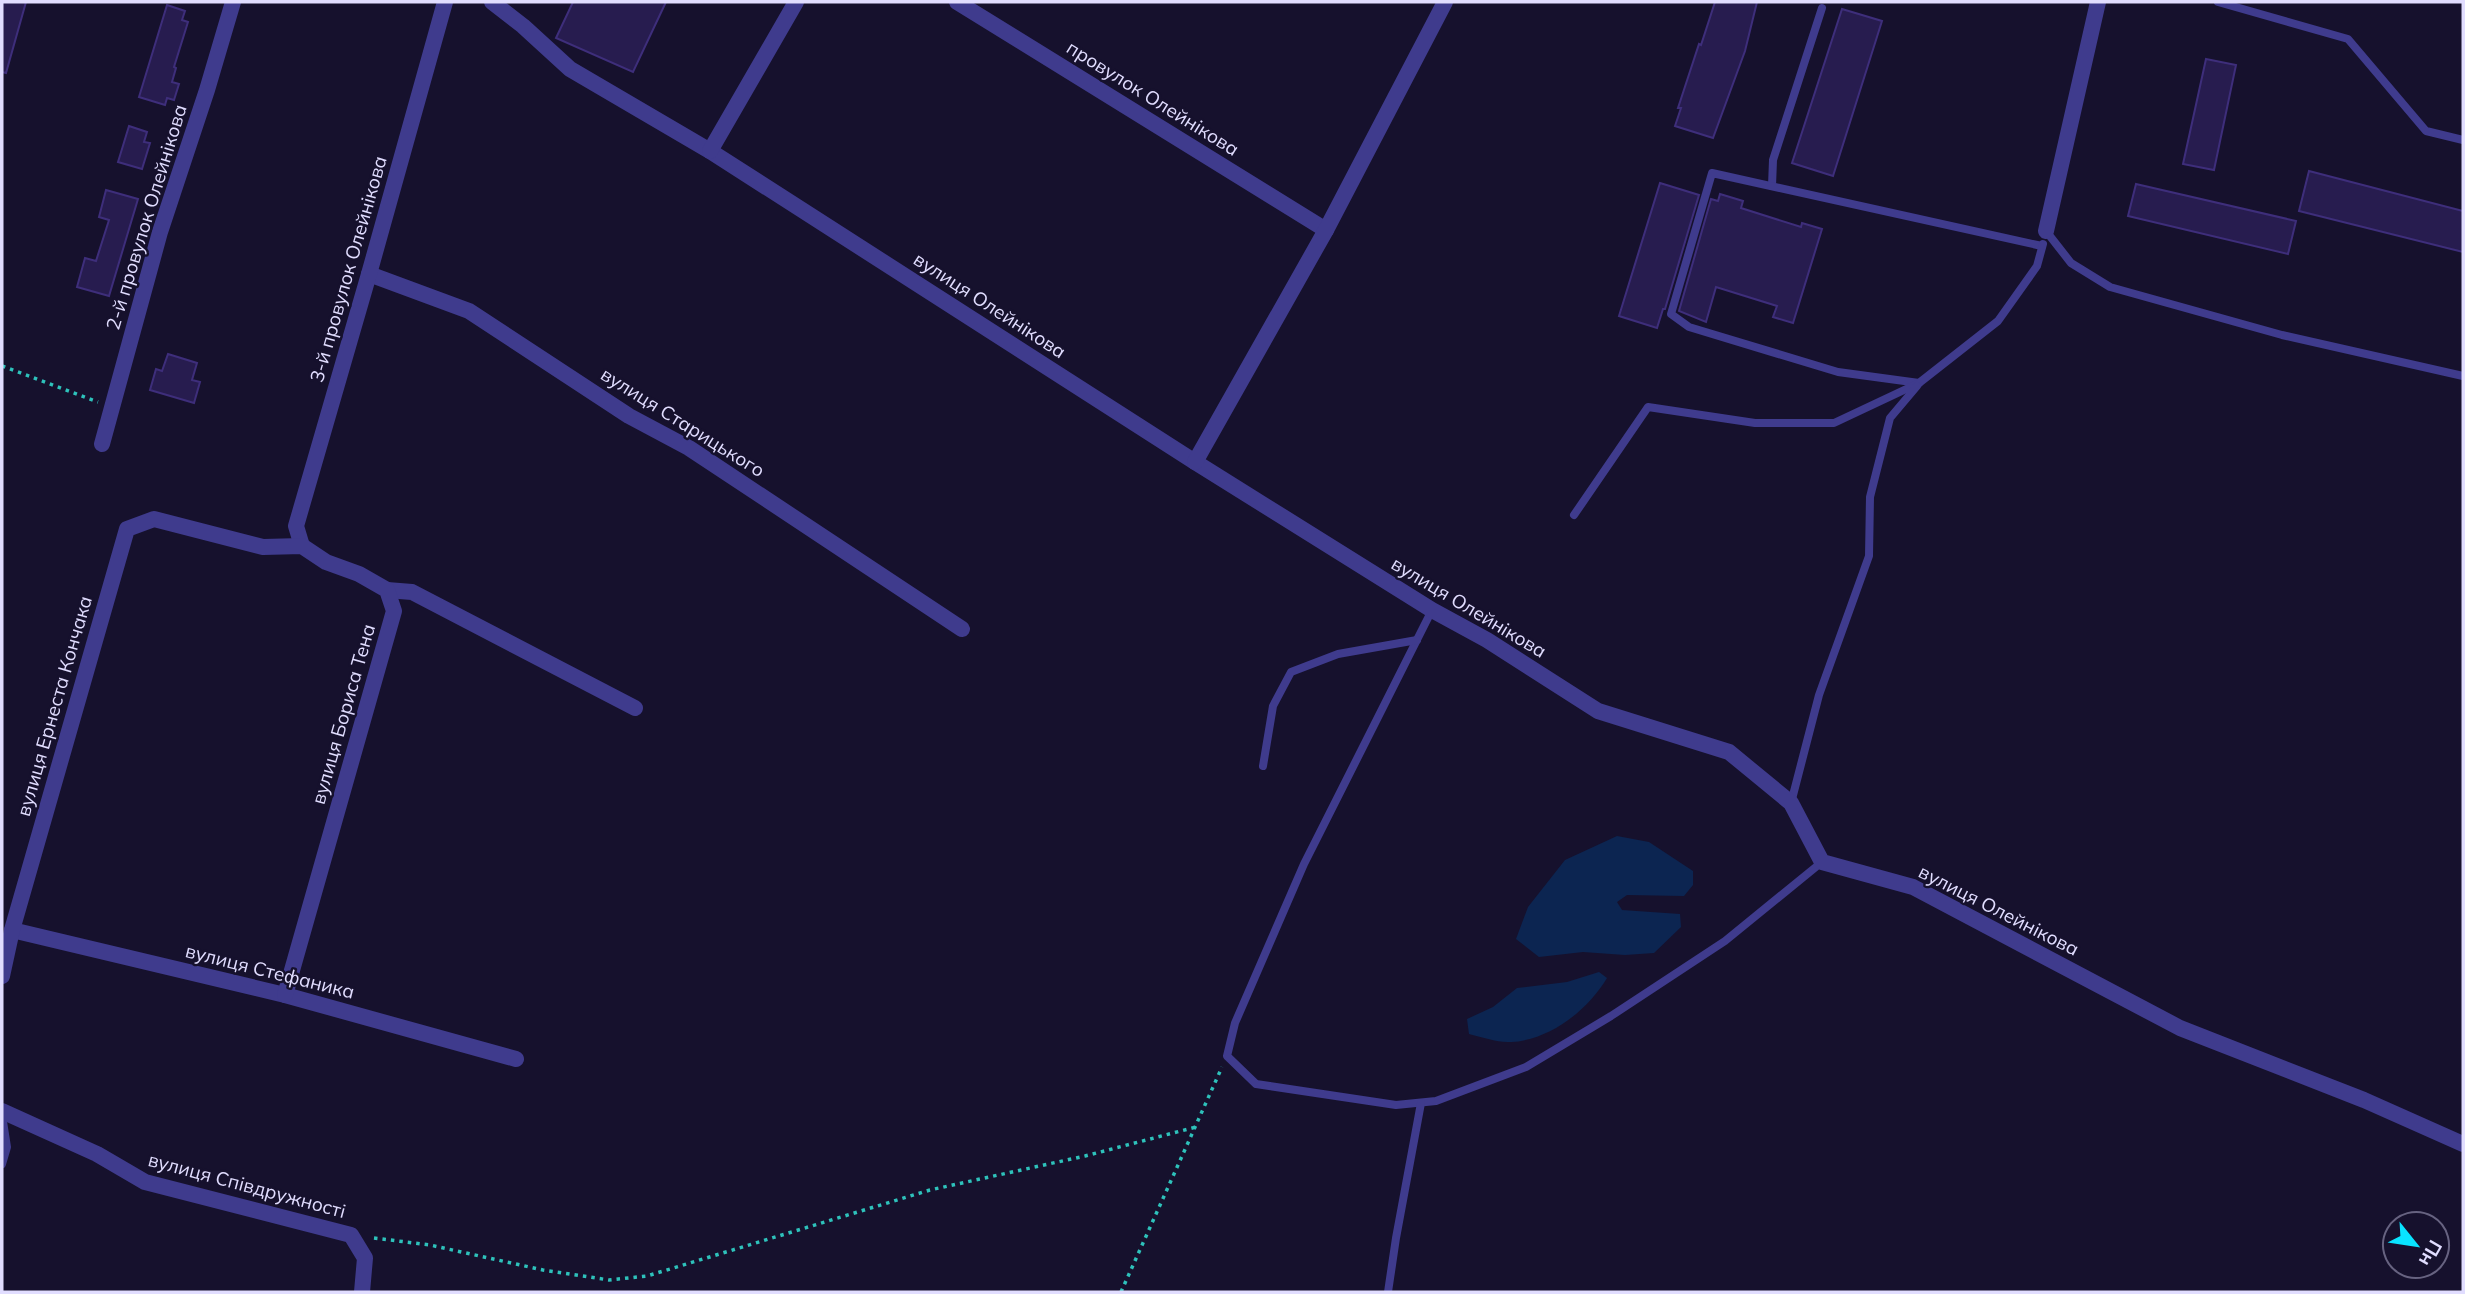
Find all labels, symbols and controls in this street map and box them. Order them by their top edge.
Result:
street label: провулок Олейнікова [1062,35,1244,161]
street label: 2-й провулок Олейнікова [100,101,192,333]
street label: 3-й провулок Олейнікова [304,153,392,385]
street label: вулиця Олейнікова [909,247,1071,363]
street label: вулиця Старицького [597,362,769,482]
street label: вулиця Олейнікова [1387,551,1551,663]
street label: вулиця Ернеста Кончака [11,593,97,819]
street label: вулиця Бориса Тена [306,621,380,807]
street label: вулиця Олейнікова [1915,859,2083,961]
street label: вулиця Стефаника [183,938,357,1004]
street label: вулиця Співдружності [146,1147,348,1223]
north arrow [2381,1210,2451,1280]
text: Пн [2414,1236,2448,1271]

